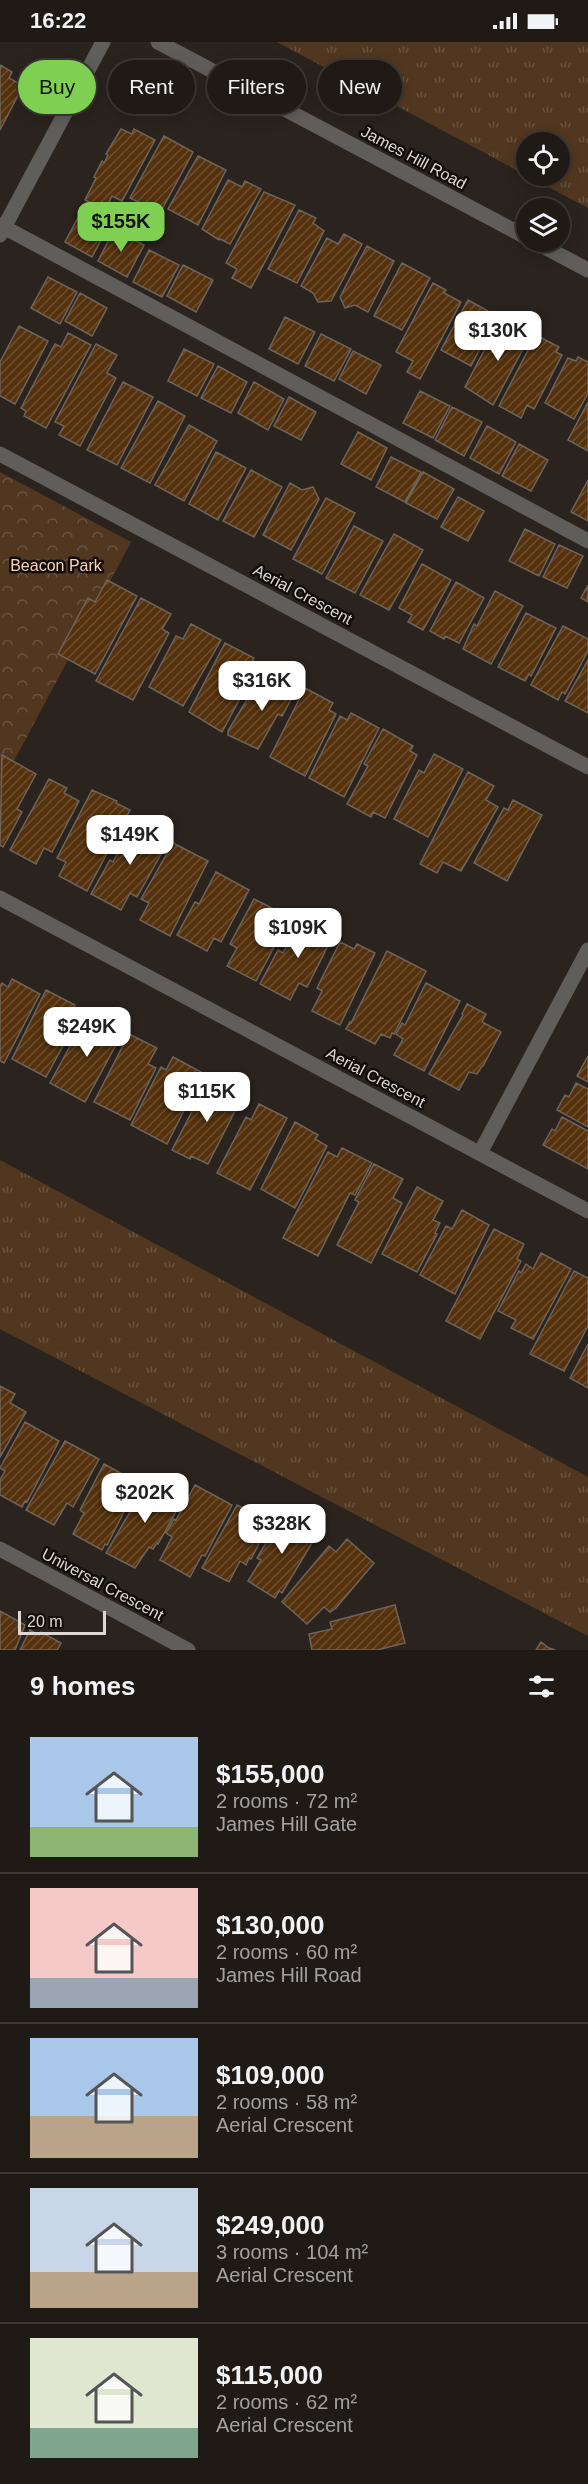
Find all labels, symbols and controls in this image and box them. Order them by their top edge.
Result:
text: 16:22 [30,8,86,33]
chip: Buy [18,60,96,114]
chip: Rent [108,60,195,114]
chip: Filters [207,60,306,114]
chip: New [318,60,402,114]
street label: James Hill Road [358,123,469,192]
map controls [516,132,570,252]
button: locate [516,132,570,186]
button: layers [516,198,570,252]
pin: $155K [79,202,163,253]
text: $155K [92,210,150,232]
pin: $130K [456,311,540,362]
text: $130K [469,319,527,341]
park label: Beacon Park [10,557,103,574]
street label: Aerial Crescent [250,561,356,628]
pin: $316K [220,661,304,712]
text: $316K [233,669,291,691]
pin: $149K [88,815,172,866]
text: $149K [101,823,159,845]
pin: $109K [256,908,340,959]
text: $109K [269,916,327,938]
pin: $249K [45,1007,129,1058]
text: $249K [58,1015,116,1037]
street label: Aerial Crescent [323,1044,429,1111]
pin: $115K [165,1072,249,1123]
text: $115K [178,1080,236,1102]
pin: $202K [103,1473,187,1524]
text: $202K [116,1481,174,1503]
pin: $328K [240,1504,324,1555]
text: $328K [253,1512,311,1534]
street label: Universal Crescent [39,1545,167,1624]
scale bar [18,1608,106,1636]
text: 20 m [27,1613,63,1630]
icon: filters [525,1670,558,1703]
text: 9 homes [30,1671,136,1701]
text: $155,000 [216,1759,324,1789]
icon: home [78,1761,150,1833]
text: 2 rooms · 72 m² [216,1790,357,1812]
text: James Hill Gate [216,1813,357,1835]
text: $130,000 [216,1910,324,1940]
icon: home [78,1912,150,1984]
text: 2 rooms · 60 m² [216,1941,357,1963]
text: James Hill Road [216,1964,362,1986]
text: $109,000 [216,2060,324,2090]
icon: home [78,2062,150,2134]
text: 2 rooms · 58 m² [216,2091,357,2113]
text: Aerial Crescent [216,2114,353,2136]
text: $249,000 [216,2210,324,2240]
icon: home [78,2212,150,2284]
text: 3 rooms · 104 m² [216,2241,368,2263]
text: Aerial Crescent [216,2264,353,2286]
text: $115,000 [216,2360,323,2390]
icon: home [78,2362,150,2434]
text: 2 rooms · 62 m² [216,2391,357,2413]
text: Aerial Crescent [216,2414,353,2436]

